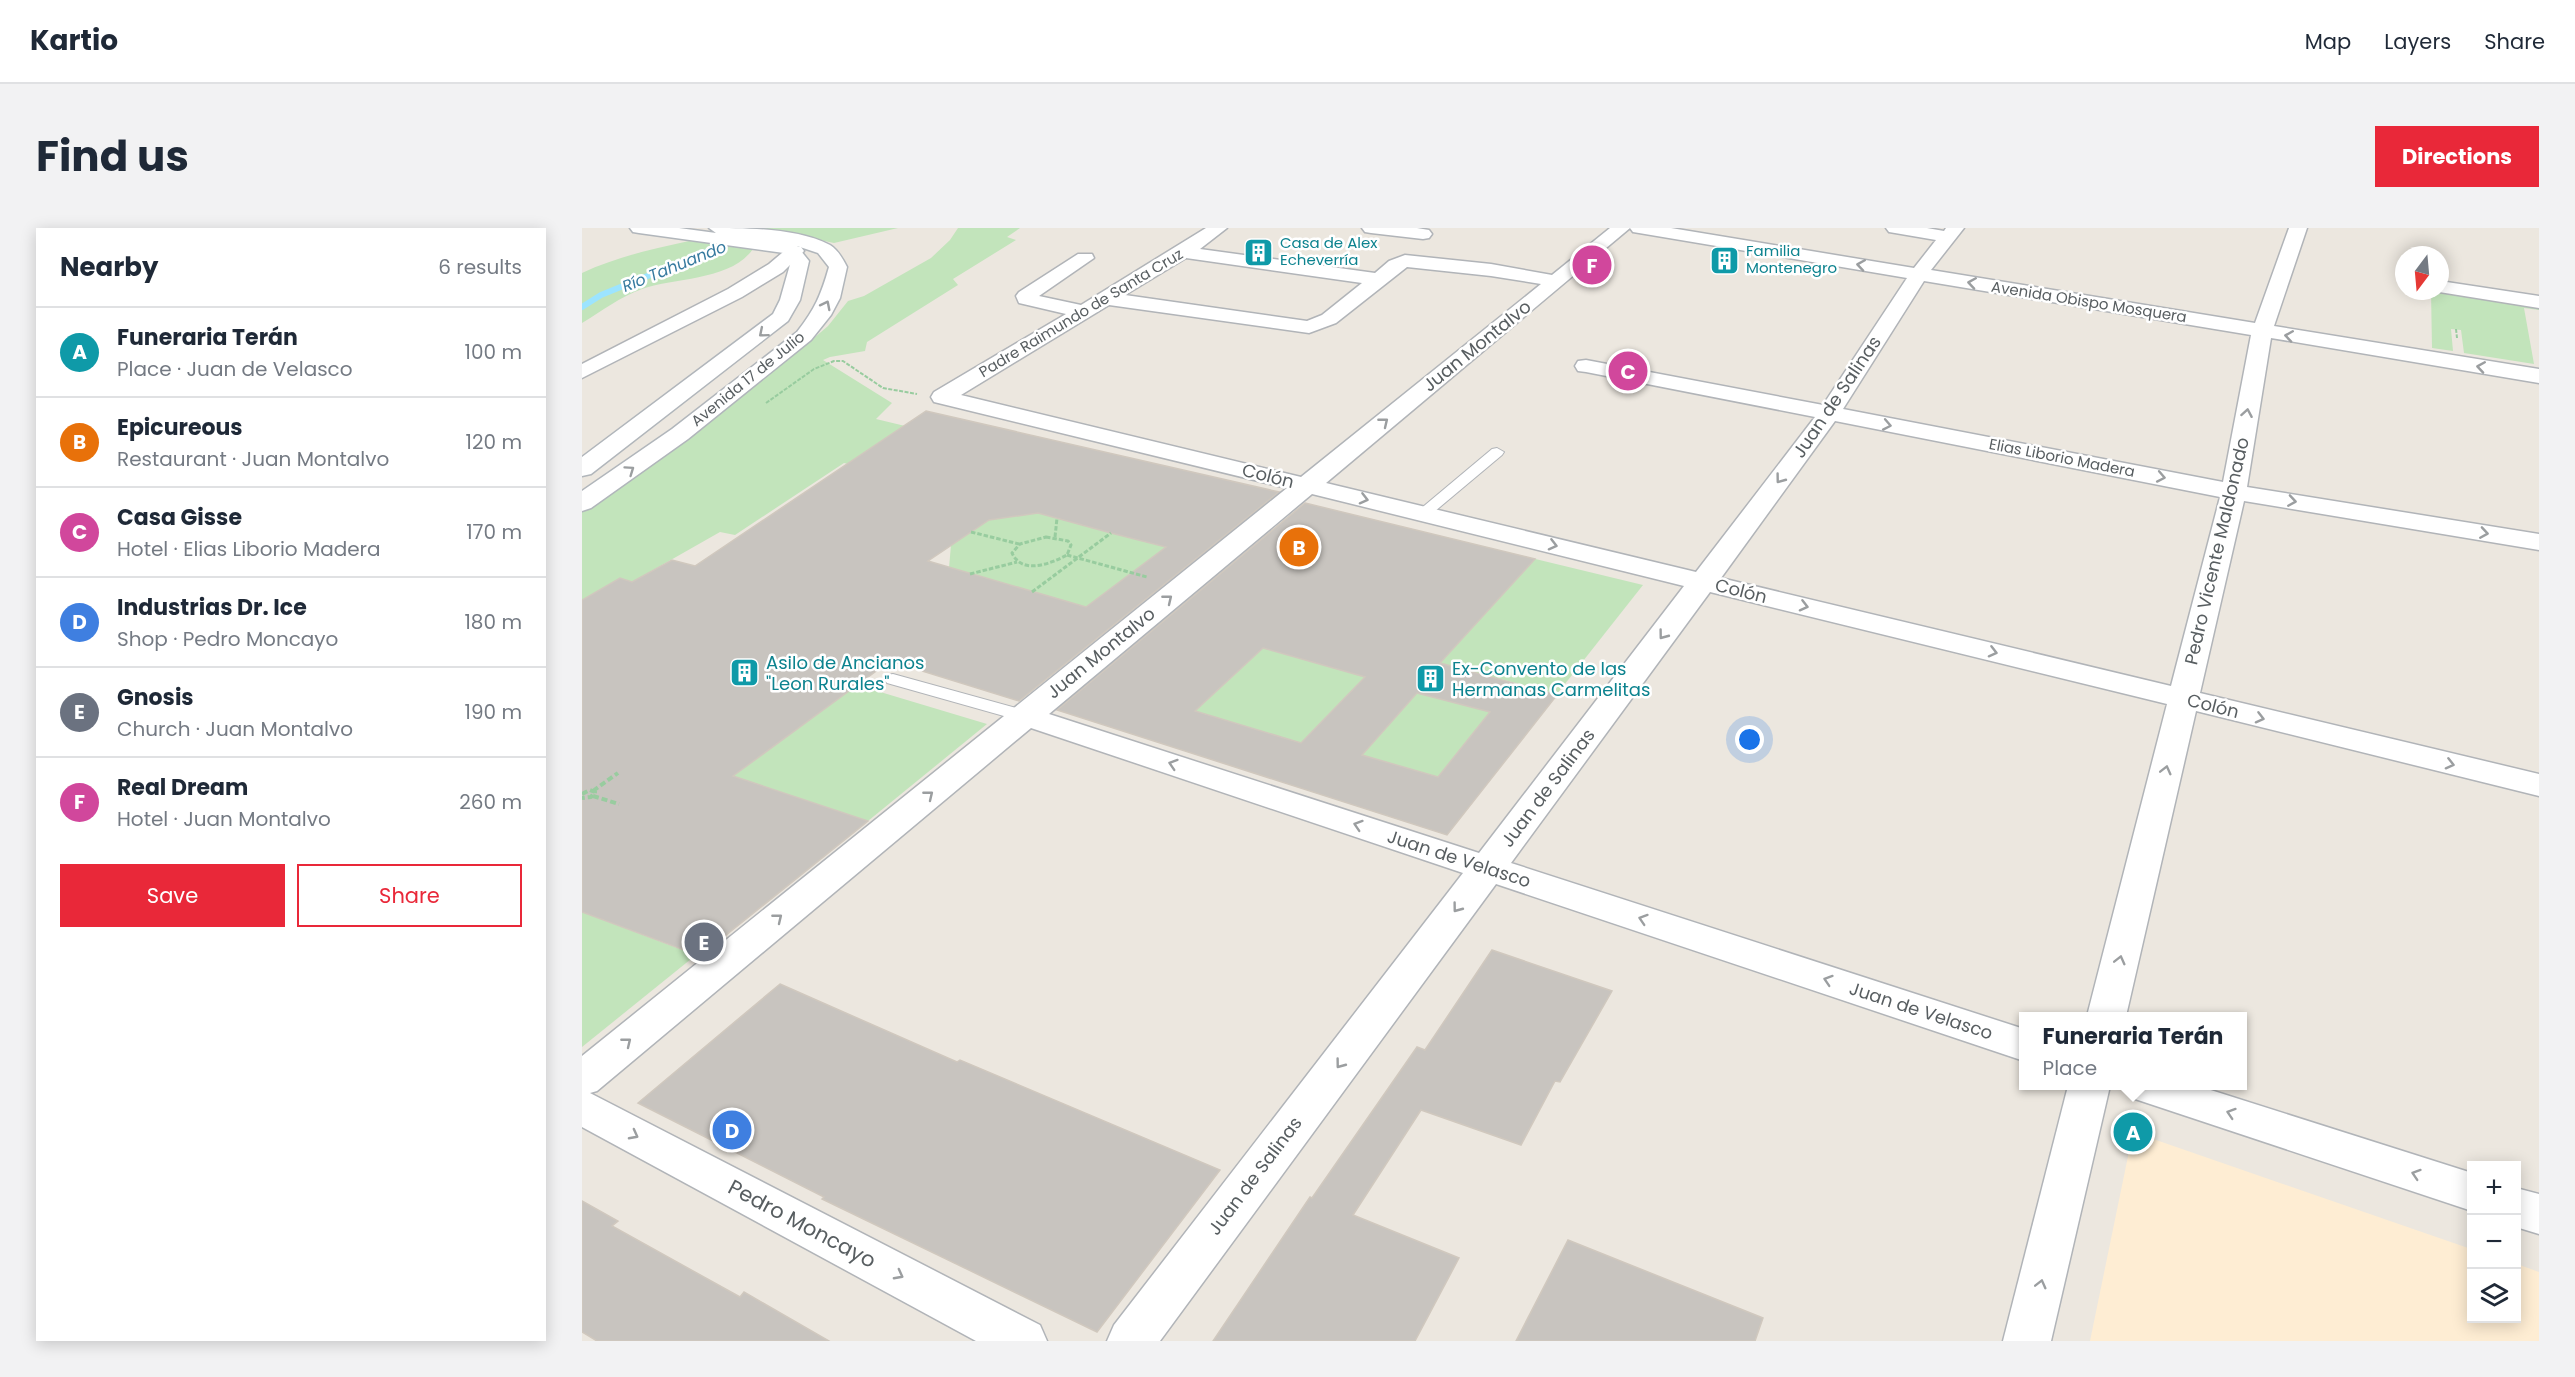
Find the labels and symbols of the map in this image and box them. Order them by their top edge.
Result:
place label: Casa de Alex Echeverría [1280,232,1377,270]
water label: Río Tahuando [619,235,730,298]
building icon: Casa de Alex Echeverría [1243,236,1275,268]
place label: Familia Montenegro [1746,240,1837,278]
street label: Padre Raimundo de Santa Cruz [975,243,1187,382]
pin: F [1572,243,1612,288]
building icon: Familia Montenegro [1709,244,1741,276]
north arrow [2395,246,2449,300]
one-way arrow [1857,259,1867,272]
street label: Avenida Obispo Mosquera [1990,276,2188,327]
one-way arrow [1968,277,1977,289]
street label: Juan Montalvo [1417,294,1536,397]
one-way arrow [819,300,830,311]
one-way arrow [759,325,770,336]
street label: Avenida 17 de Julio [687,326,809,431]
one-way arrow [2284,330,2293,342]
street label: Juan de Salinas [1786,331,1887,463]
pin: C [1608,348,1648,394]
one-way arrow [2477,361,2487,374]
one-way arrow [2241,409,2253,418]
one-way arrow [1377,418,1388,429]
one-way arrow [1882,418,1892,431]
street label: Elias Liborio Madera [1987,433,2137,482]
street label: Pedro Vicente Maldonado [2178,435,2255,667]
street label: Colón [1239,457,1297,494]
one-way arrow [624,466,635,477]
one-way arrow [2155,470,2165,483]
one-way arrow [1776,473,1787,484]
one-way arrow [1358,492,1368,505]
one-way arrow [2286,494,2296,507]
pin: B [1280,524,1318,570]
one-way arrow [2479,526,2489,538]
one-way arrow [1548,538,1558,551]
street label: Colón [1712,572,1770,609]
one-way arrow [1161,595,1172,606]
one-way arrow [1799,599,1809,612]
street label: Juan Montalvo [1041,601,1160,704]
one-way arrow [1659,628,1670,639]
one-way arrow [1988,645,1998,658]
place label: Asilo de Ancianos "Leon Rurales" [766,650,924,696]
place label: Ex-Convento de las Hermanas Carmelitas [1452,656,1650,702]
building icon: Asilo de Ancianos "Leon Rurales" [729,657,761,689]
building icon: Ex-Convento de las Hermanas Carmelitas [1415,663,1447,695]
street label: Colón [2184,687,2242,724]
one-way arrow [2255,710,2265,723]
street label: Juan de Salinas [1495,723,1600,852]
your location [1735,725,1764,754]
one-way arrow [2445,756,2455,769]
one-way arrow [1168,759,1179,772]
one-way arrow [2158,765,2171,775]
one-way arrow [922,791,933,802]
one-way arrow [1353,820,1364,833]
street label: Juan de Velasco [1384,824,1534,894]
one-way arrow [1453,902,1464,913]
one-way arrow [1638,914,1649,927]
one-way arrow [771,915,782,926]
pin: E [684,920,724,964]
one-way arrow [2112,955,2125,965]
one-way arrow [1823,975,1834,988]
street label: Juan de Velasco [1846,976,1996,1046]
one-way arrow [620,1038,631,1049]
one-way arrow [1336,1057,1347,1068]
pin: D [712,1108,752,1152]
one-way arrow [2226,1108,2237,1120]
pin: A [2114,1110,2152,1154]
street label: Juan de Salinas [1202,1111,1307,1240]
one-way arrow [627,1127,638,1139]
one-way arrow [2411,1169,2422,1181]
street label: Pedro Moncayo [723,1172,881,1275]
one-way arrow [892,1268,903,1279]
one-way arrow [2033,1279,2046,1289]

